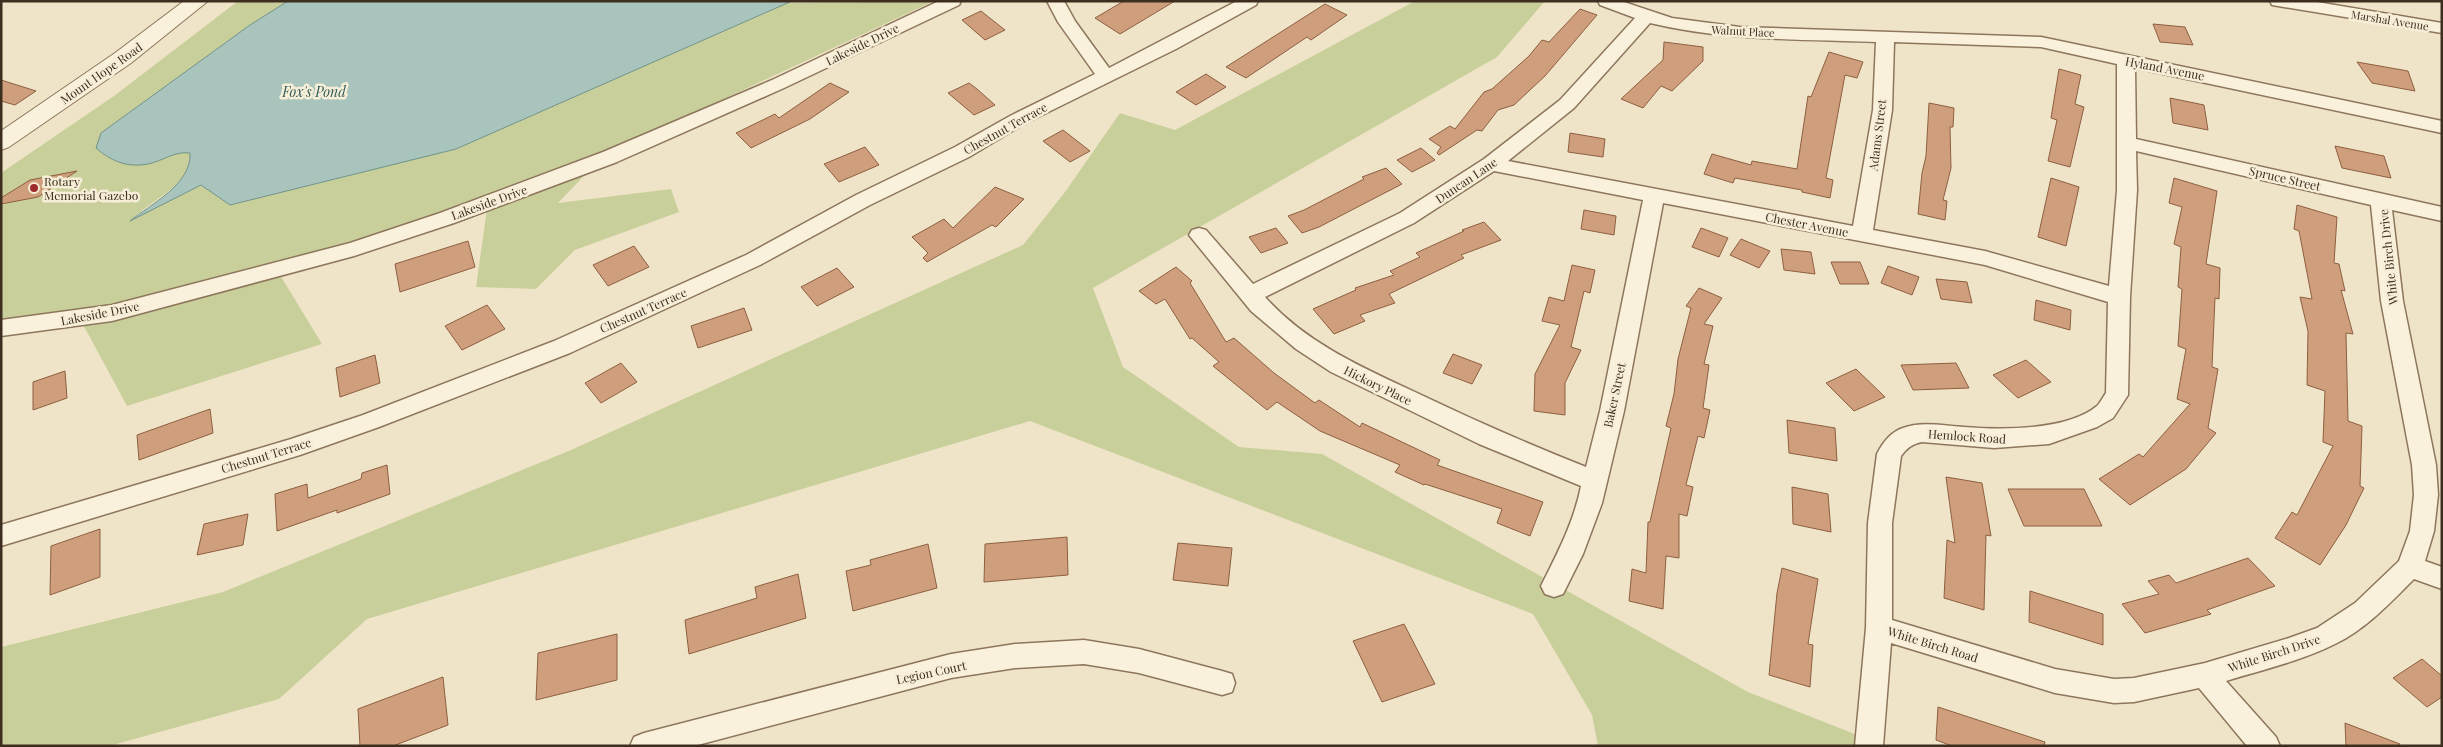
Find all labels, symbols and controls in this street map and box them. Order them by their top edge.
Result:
street label: Marshal Avenue [2350,6,2430,34]
street label: Lakeside Drive [823,19,901,69]
street label: Walnut Place [1710,22,1775,40]
street label: Mount Hope Road [57,39,145,107]
street label: Hyland Avenue [2124,52,2206,84]
water label: Fox's Pond [281,82,346,101]
street label: Chestnut Terrace [960,98,1050,158]
street label: Adams Street [1865,98,1889,173]
street label: Duncan Lane [1432,154,1500,206]
street label: Spruce Street [2248,162,2323,194]
place label: Rotary Memorial Gazebo [44,173,139,203]
street label: Lakeside Drive [449,181,529,223]
marker: Rotary Memorial Gazebo [28,182,40,194]
street label: Chester Avenue [1764,208,1850,240]
street label: White Birch Drive [2375,208,2401,307]
street label: Chestnut Terrace [597,284,689,336]
street label: Lakeside Drive [59,298,141,328]
street label: Baker Street [1599,360,1629,429]
street label: Hickory Place [1341,362,1415,408]
street label: Hemlock Road [1928,425,2007,447]
street label: Chestnut Terrace [219,434,313,476]
street label: White Birch Road [1885,622,1980,665]
street label: White Birch Drive [2225,631,2322,676]
street label: Legion Court [895,657,968,687]

